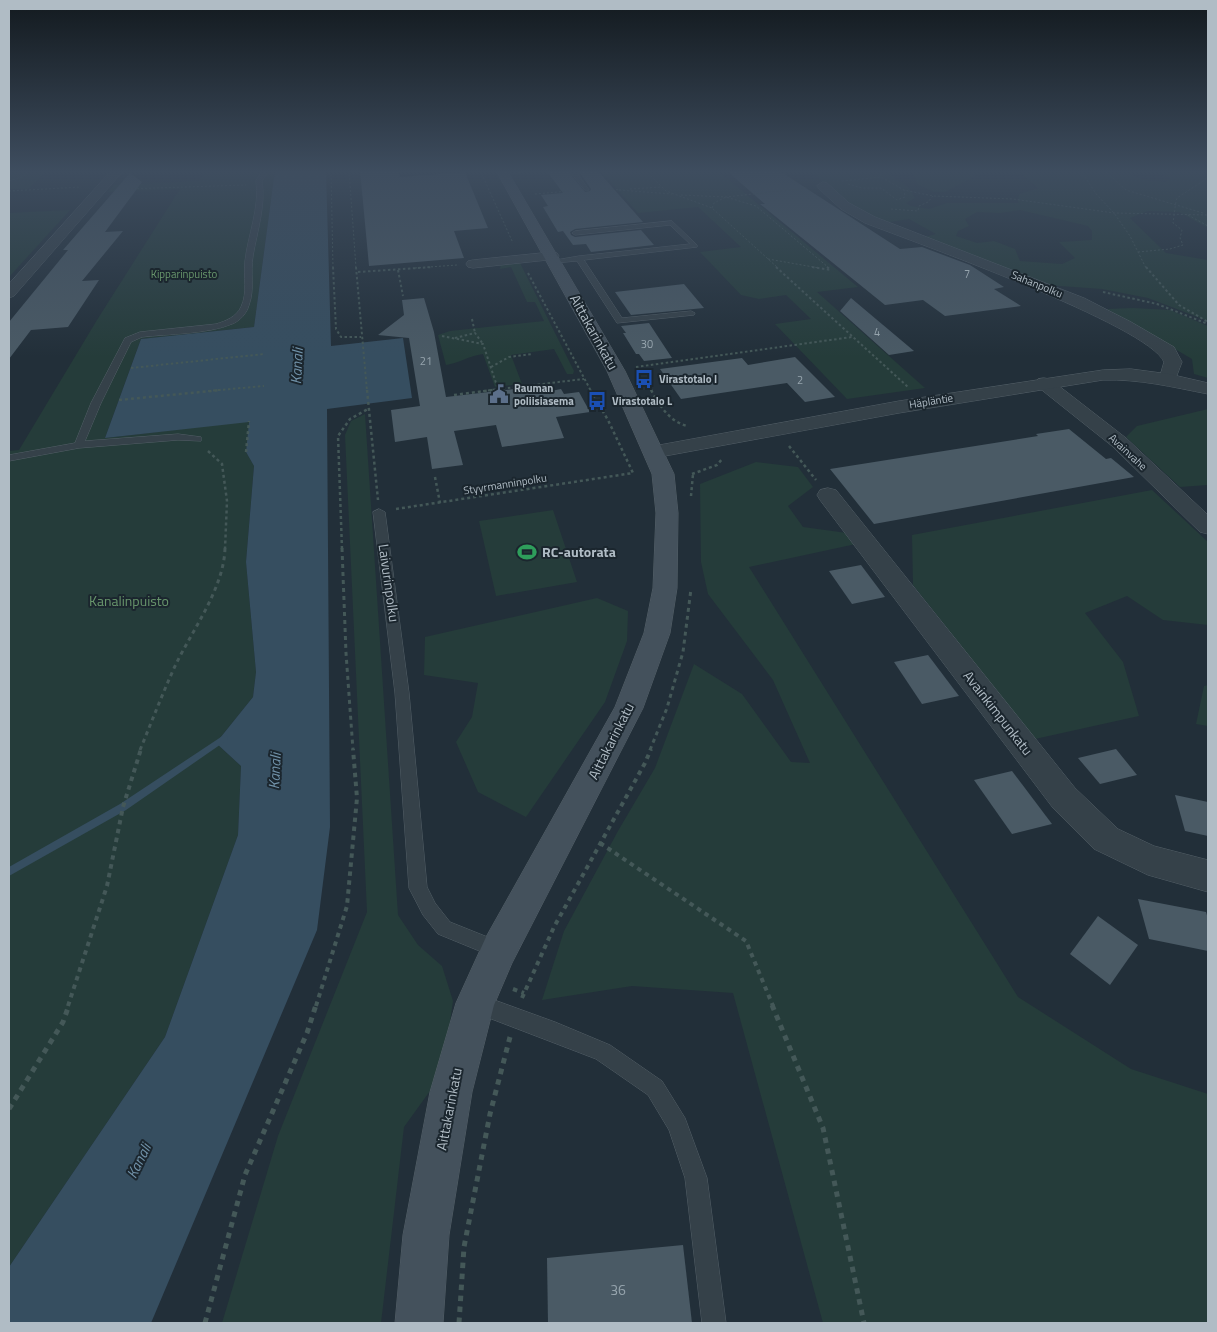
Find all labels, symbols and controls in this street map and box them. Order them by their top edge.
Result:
park label: Kipparinpuisto [151,266,218,282]
house number: 7 [964,266,970,282]
street label: Sahanpolku [1009,266,1065,302]
street label: Aittakarinkatu [565,290,624,373]
house number: 4 [874,324,880,340]
house number: 30 [641,336,653,352]
water label: Kanali [284,345,309,385]
house number: 21 [420,353,432,369]
bus stop icon: Virastotalo I [633,368,655,390]
place label: Virastotalo I [659,371,717,387]
house number: 2 [797,372,803,388]
place label: Rauman poliisiasema [514,380,574,409]
public building icon: Rauman poliisiasema [488,383,510,405]
bus stop icon: Virastotalo L [586,390,608,412]
street label: Häpläntie [908,390,955,412]
place label: Virastotalo L [612,393,673,409]
street label: Avainvahe [1105,430,1151,474]
street label: Styyrmanninpolku [462,469,548,498]
sports icon: RC-autorata [516,541,538,563]
place label: RC-autorata [542,541,616,562]
street label: Laivurinpolku [374,543,405,623]
park label: Kanalinpuisto [89,590,169,611]
street label: Avainkimpunkatu [959,666,1038,759]
street label: Aittakarinkatu [582,699,639,783]
water label: Kanali [262,750,287,790]
street label: Aittakarinkatu [430,1066,467,1152]
water label: Kanali [120,1138,158,1182]
house number: 36 [610,1279,626,1300]

